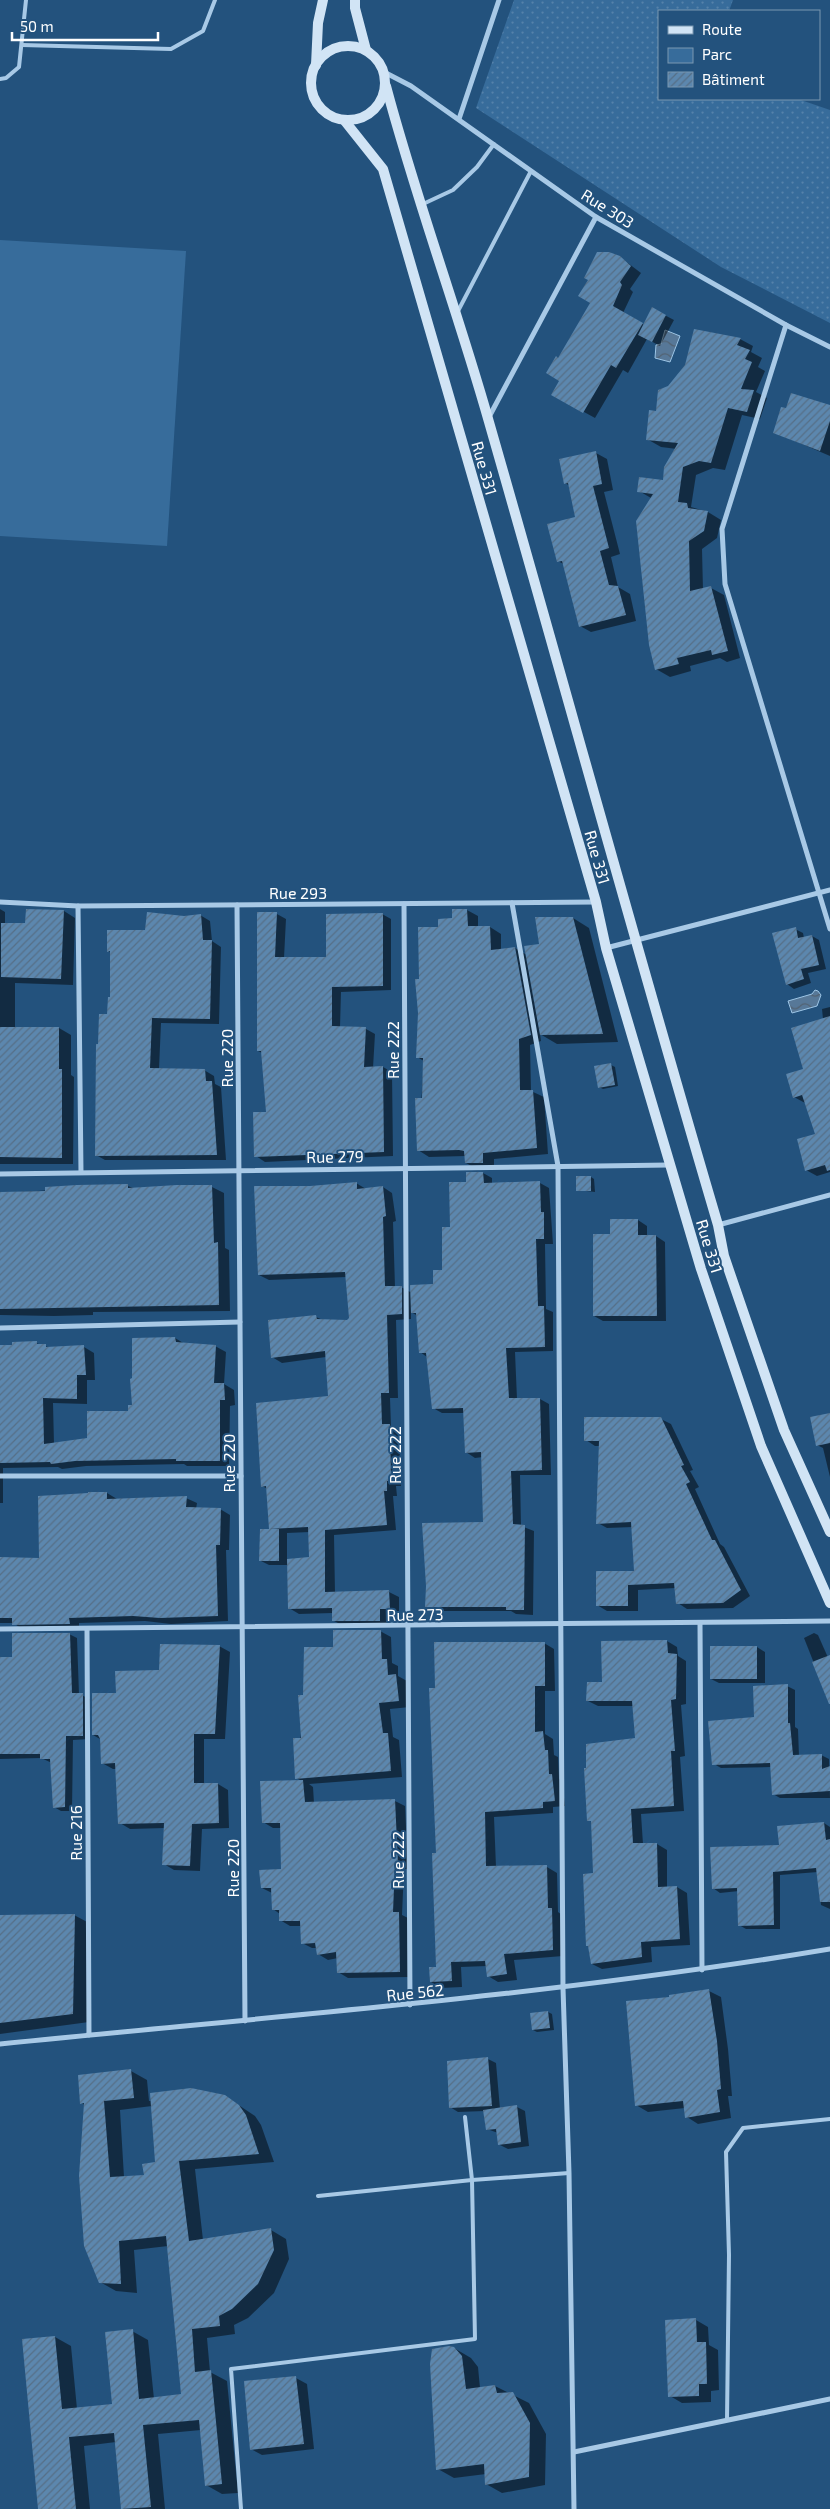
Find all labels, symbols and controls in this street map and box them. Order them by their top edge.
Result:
scale bar [12,10,159,42]
legend [658,10,820,100]
text: 50 m [20,17,54,35]
text: Route [702,20,742,38]
text: Parc [702,45,732,63]
text: Bâtiment [702,70,765,88]
street label: Rue 303 [578,184,638,232]
street label: Rue 331 [468,439,502,497]
street label: Rue 331 [581,828,615,886]
street label: Rue 293 [269,883,327,902]
street label: Rue 222 [383,1021,402,1079]
street label: Rue 220 [217,1029,236,1087]
street label: Rue 279 [306,1146,364,1166]
street label: Rue 331 [693,1217,727,1275]
street label: Rue 222 [385,1426,404,1484]
street label: Rue 220 [219,1434,238,1492]
street label: Rue 273 [386,1604,444,1624]
street label: Rue 216 [66,1805,85,1861]
street label: Rue 222 [388,1831,407,1889]
street label: Rue 220 [223,1839,242,1897]
street label: Rue 562 [385,1980,445,2004]

